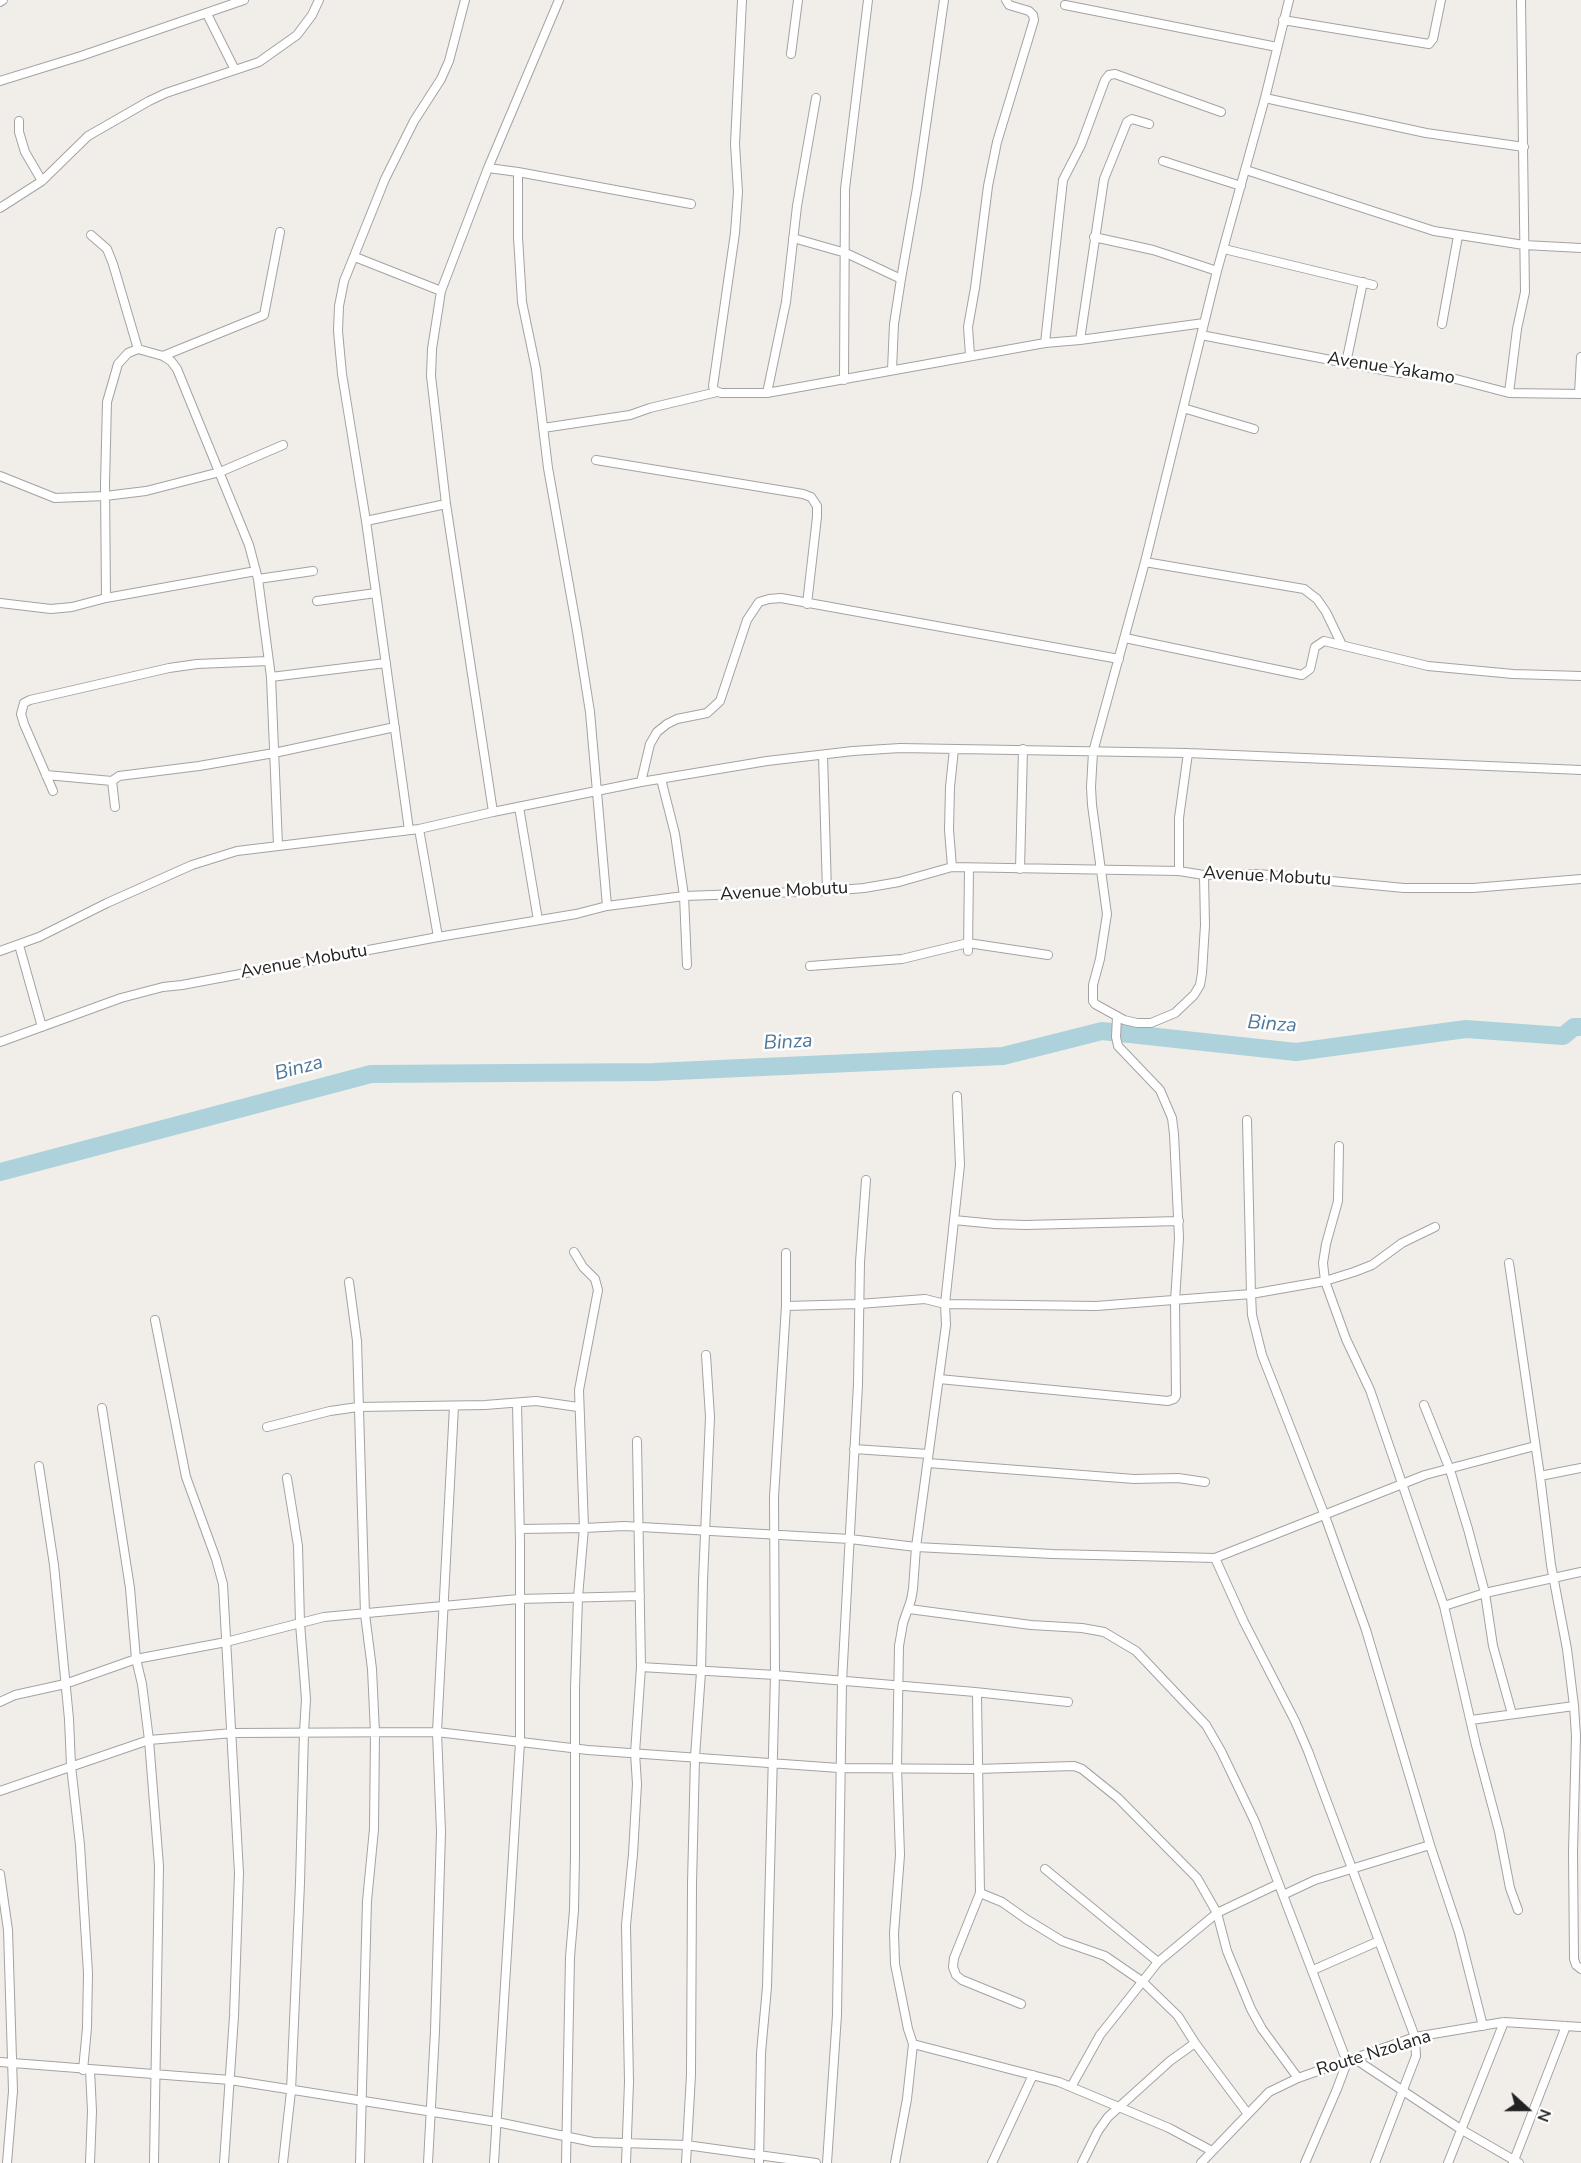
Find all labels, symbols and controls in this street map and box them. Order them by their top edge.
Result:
street label: Avenue Yakamo [1326,348,1456,390]
street label: Avenue Mobutu [1202,863,1332,891]
street label: Avenue Mobutu [719,878,849,906]
street label: Avenue Mobutu [239,940,369,984]
water label: Binza [1247,1011,1297,1039]
water label: Binza [763,1030,813,1056]
water label: Binza [272,1051,326,1087]
street label: Route Nzolana [1314,2026,1434,2082]
north arrow [1497,2079,1557,2139]
text: N [1531,2106,1556,2125]

